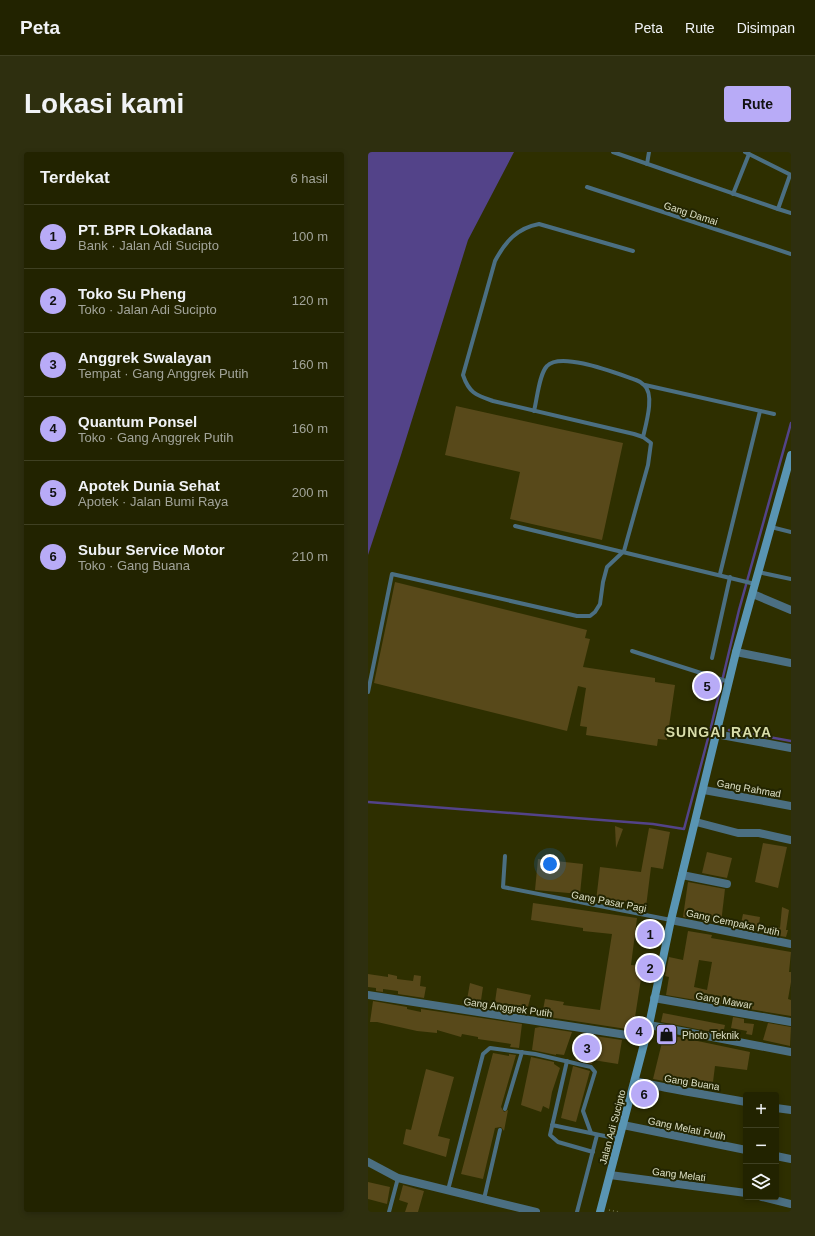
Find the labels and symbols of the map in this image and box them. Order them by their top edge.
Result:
street label: Gang Damai [662,200,719,227]
pin: 5 [694,671,720,701]
district label: SUNGAI RAYA [666,724,772,740]
street label: Gang Rahmad [716,777,782,800]
your location [540,854,560,874]
street label: Gang Pasar Pagi [570,889,647,914]
street label: Gang Cempaka Putih [685,907,781,938]
pin: 1 [637,919,663,949]
pin: 2 [637,953,663,983]
street label: Gang Mawar [695,990,754,1011]
street label: Gang Anggrek Putih [463,996,553,1019]
pin: 4 [626,1016,652,1046]
shop icon: Photo Teknik [654,1022,680,1048]
place label: Photo Teknik [682,1030,740,1041]
pin: 3 [574,1033,600,1063]
street label: Gang Buana [663,1073,721,1092]
pin: 6 [631,1079,657,1109]
street label: Jalan Adi Sucipto [597,1088,628,1166]
street label: Gang Melati Putih [647,1115,727,1142]
street label: Gang Melati [652,1166,706,1183]

